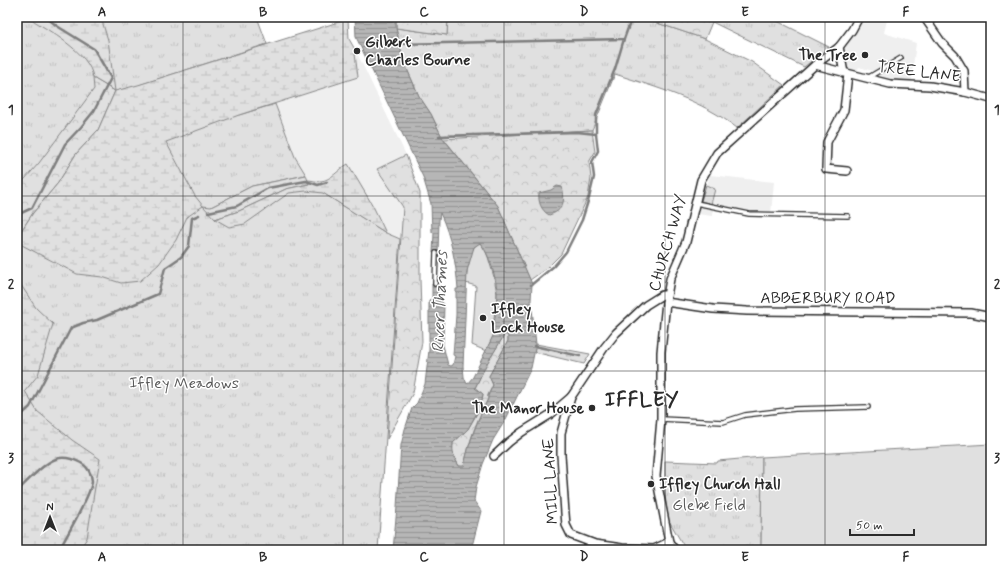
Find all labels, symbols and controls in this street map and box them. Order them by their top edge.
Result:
text: A [98,4,106,21]
text: B [259,4,268,21]
text: C [419,4,429,21]
text: D [580,4,589,21]
text: E [741,4,749,21]
text: F [903,4,910,21]
place label: Gilbert Charles Bourne [365,32,470,71]
place label: The Tree [798,45,857,66]
marker: Gilbert Charles Bourne [352,46,362,56]
marker: The Tree [860,50,870,60]
street label: TREE LANE [876,56,962,88]
text: 1 [8,102,14,119]
text: 1 [994,102,1000,119]
street label: CHURCH WAY [644,192,692,294]
water label: River Thames [427,249,453,353]
text: 2 [8,276,15,293]
text: 2 [994,276,1001,293]
street label: ABBERBURY ROAD [760,288,896,309]
place label: Iffley Lock House [491,299,566,338]
marker: Iffley Lock House [478,313,488,323]
park label: Iffley Meadows [129,373,239,394]
district label: IFFLEY [605,387,679,414]
place label: The Manor House [472,398,584,419]
marker: The Manor House [587,403,597,413]
street label: MILL LANE [538,437,564,525]
text: 3 [8,450,14,467]
text: 3 [994,450,1000,467]
place label: Iffley Church Hall [659,474,780,495]
marker: Iffley Church Hall [646,479,656,489]
park label: Glebe Field [672,495,746,516]
north arrow [30,497,70,537]
text: N [46,501,54,515]
scale bar [850,511,914,537]
text: 50 m [856,518,883,534]
text: A [98,549,106,566]
text: B [259,549,268,566]
text: C [419,549,429,566]
text: D [580,549,589,566]
text: E [741,549,749,566]
text: F [903,549,910,566]

